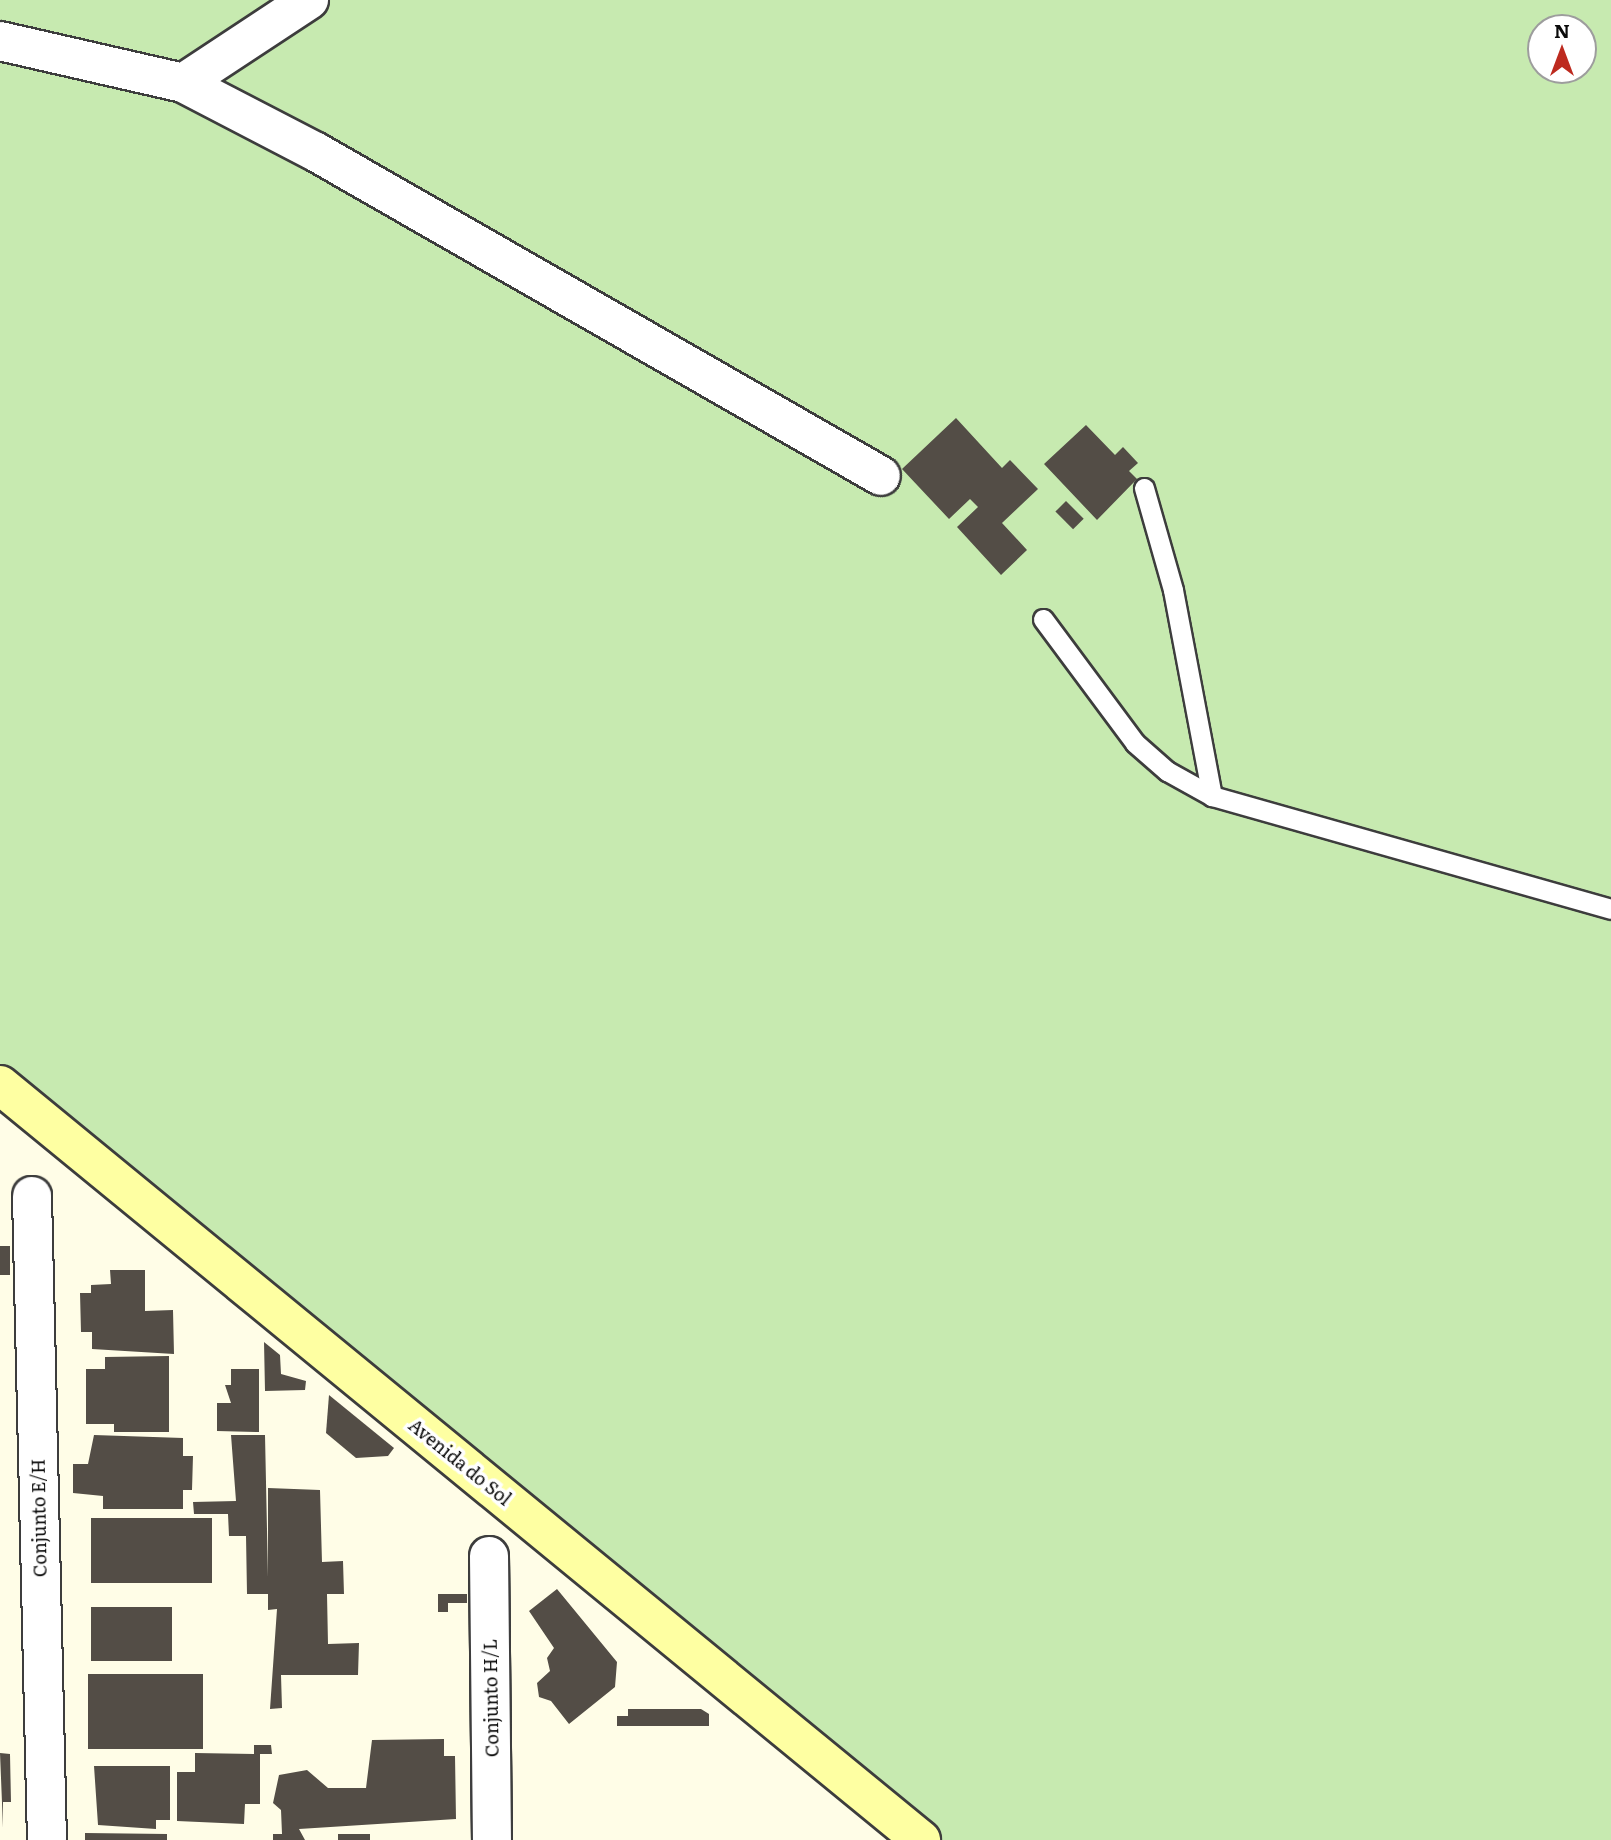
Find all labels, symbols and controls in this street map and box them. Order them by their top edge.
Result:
north arrow [1527,14,1597,84]
text: N [1554,16,1570,44]
street label: Avenida do Sol [405,1414,515,1510]
street label: Conjunto E/H [27,1459,51,1577]
street label: Conjunto H/L [479,1639,503,1757]

